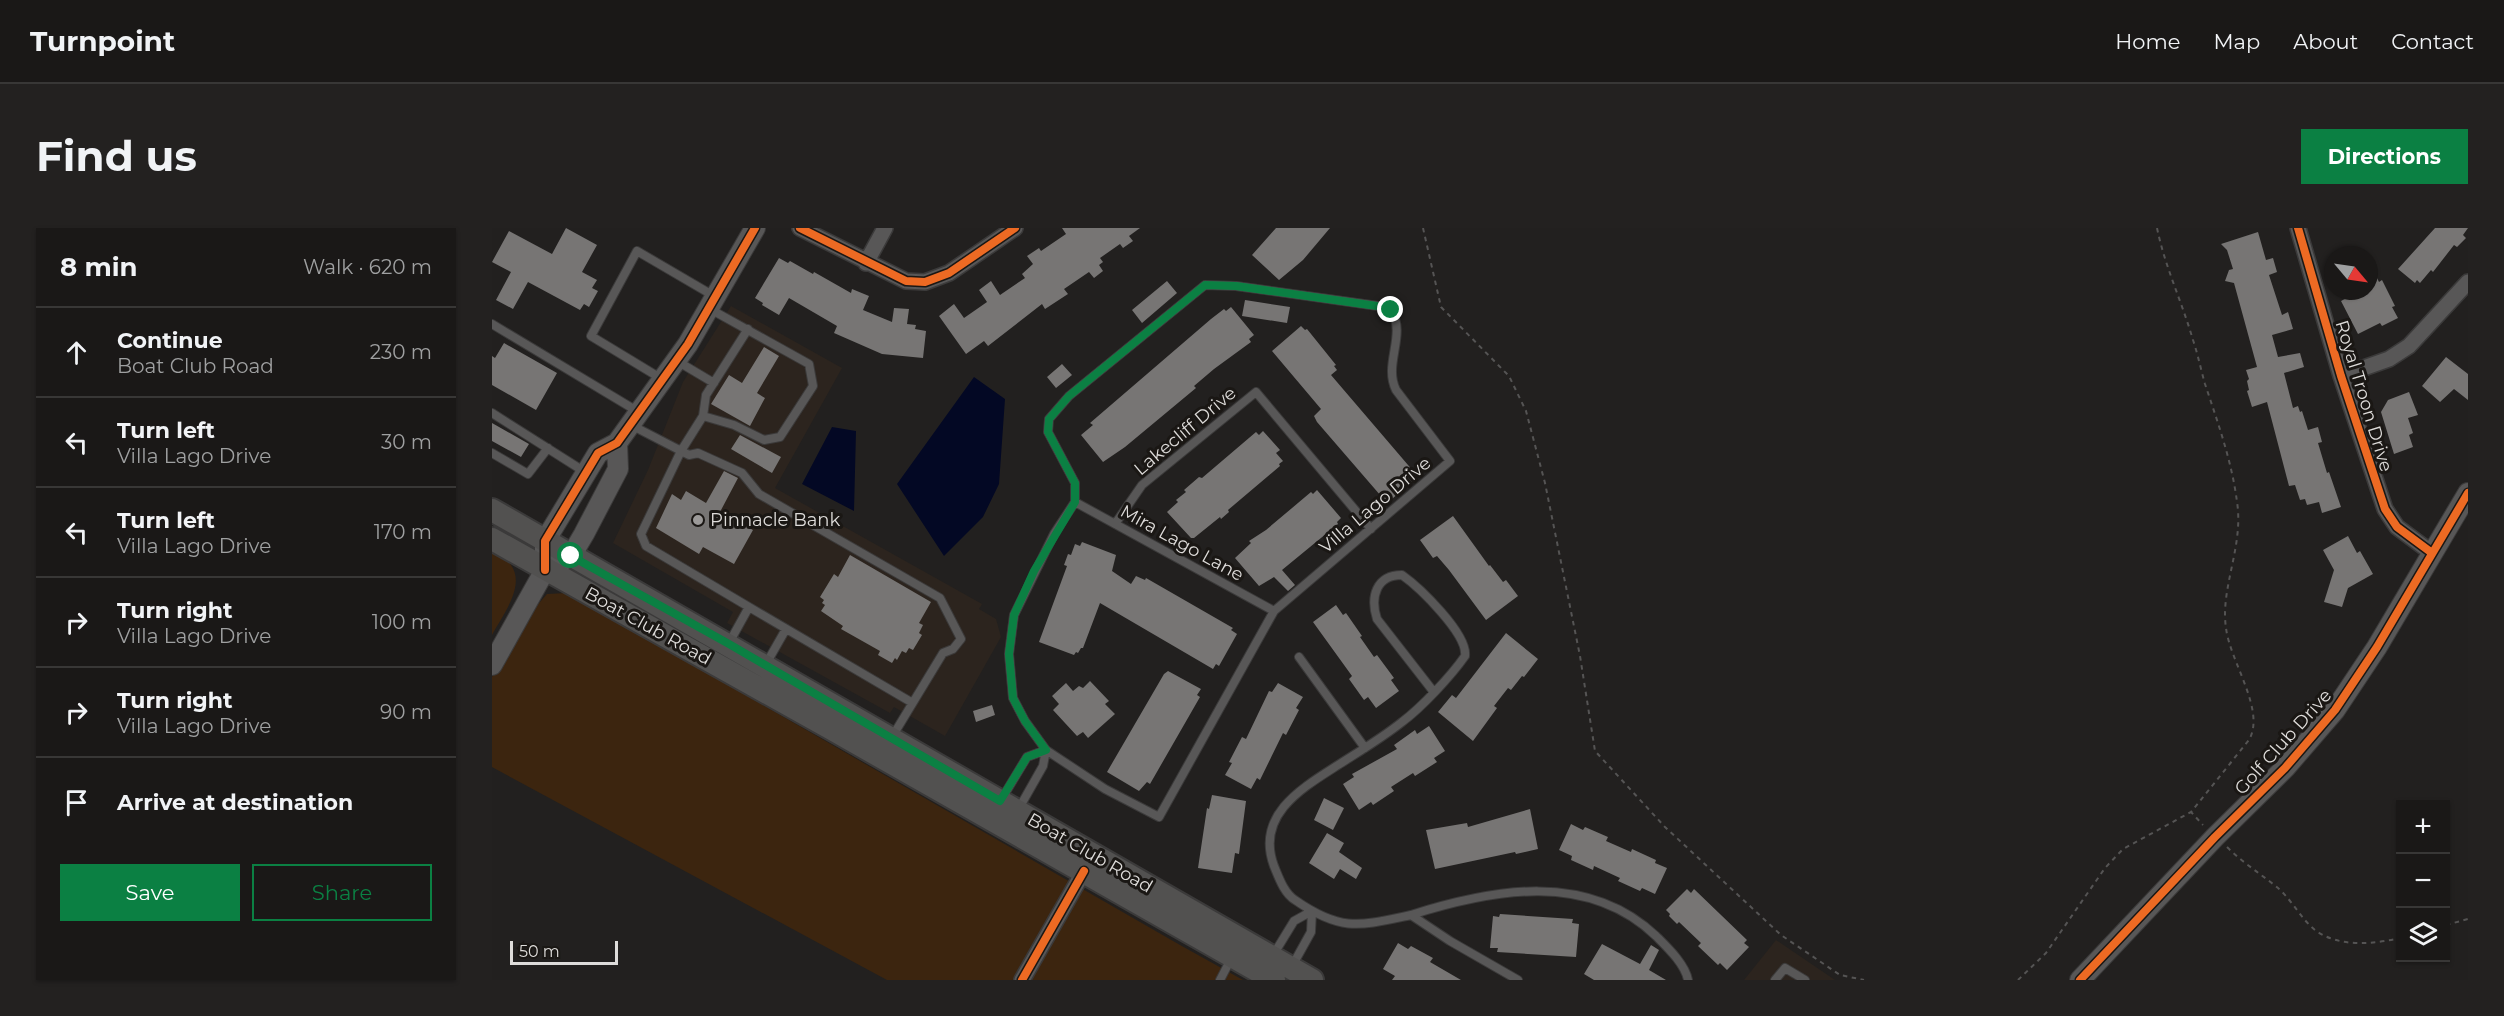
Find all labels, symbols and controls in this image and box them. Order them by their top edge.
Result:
text: Turnpoint [30,24,175,58]
text: Home [2115,29,2180,54]
text: Map [2213,29,2260,54]
text: About [2293,29,2358,54]
text: Contact [2391,29,2474,54]
button: Directions [2301,129,2468,184]
text: Find us [36,130,197,182]
north arrow [2324,246,2378,300]
text: 8 min [60,251,138,283]
text: Walk · 620 m [303,255,432,279]
route end [1377,296,1403,322]
street label: Royal Troon Drive [2330,318,2398,475]
text: Continue [117,327,223,354]
icon: ahead [60,336,93,369]
text: 230 m [370,340,432,364]
text: Boat Club Road [117,354,274,378]
street label: Lakecliff Drive [1130,382,1241,480]
text: Turn left [117,417,215,444]
icon: left [60,426,93,459]
text: 30 m [381,430,432,454]
text: Villa Lago Drive [117,444,271,468]
street label: Villa Lago Drive [1315,452,1435,558]
street label: Mira Lago Lane [1116,500,1248,586]
text: Turn left [117,507,215,534]
place label: Pinnacle Bank [710,509,841,531]
marker: Pinnacle Bank [691,513,705,527]
icon: left [60,516,93,549]
text: 170 m [374,520,432,544]
text: Villa Lago Drive [117,534,271,558]
route start [557,542,583,568]
street label: Boat Club Road [581,582,715,670]
text: Turn right [117,597,232,624]
icon: right [60,606,93,639]
text: 100 m [372,610,432,634]
text: Villa Lago Drive [117,624,271,648]
street label: Golf Club Drive [2230,685,2336,799]
text: Turn right [117,687,232,714]
icon: right [60,696,93,729]
text: 90 m [380,700,432,724]
text: Villa Lago Drive [117,714,271,738]
icon: arrive [60,786,93,819]
text: Arrive at destination [117,789,353,816]
map controls [2396,800,2450,962]
button: + [2396,800,2450,854]
street label: Boat Club Road [1023,808,1157,898]
button: − [2396,854,2450,908]
button: Save [60,864,240,921]
button: Share [252,864,432,921]
button: layers [2396,908,2450,962]
scale bar [510,938,618,966]
text: 50 m [519,942,560,961]

